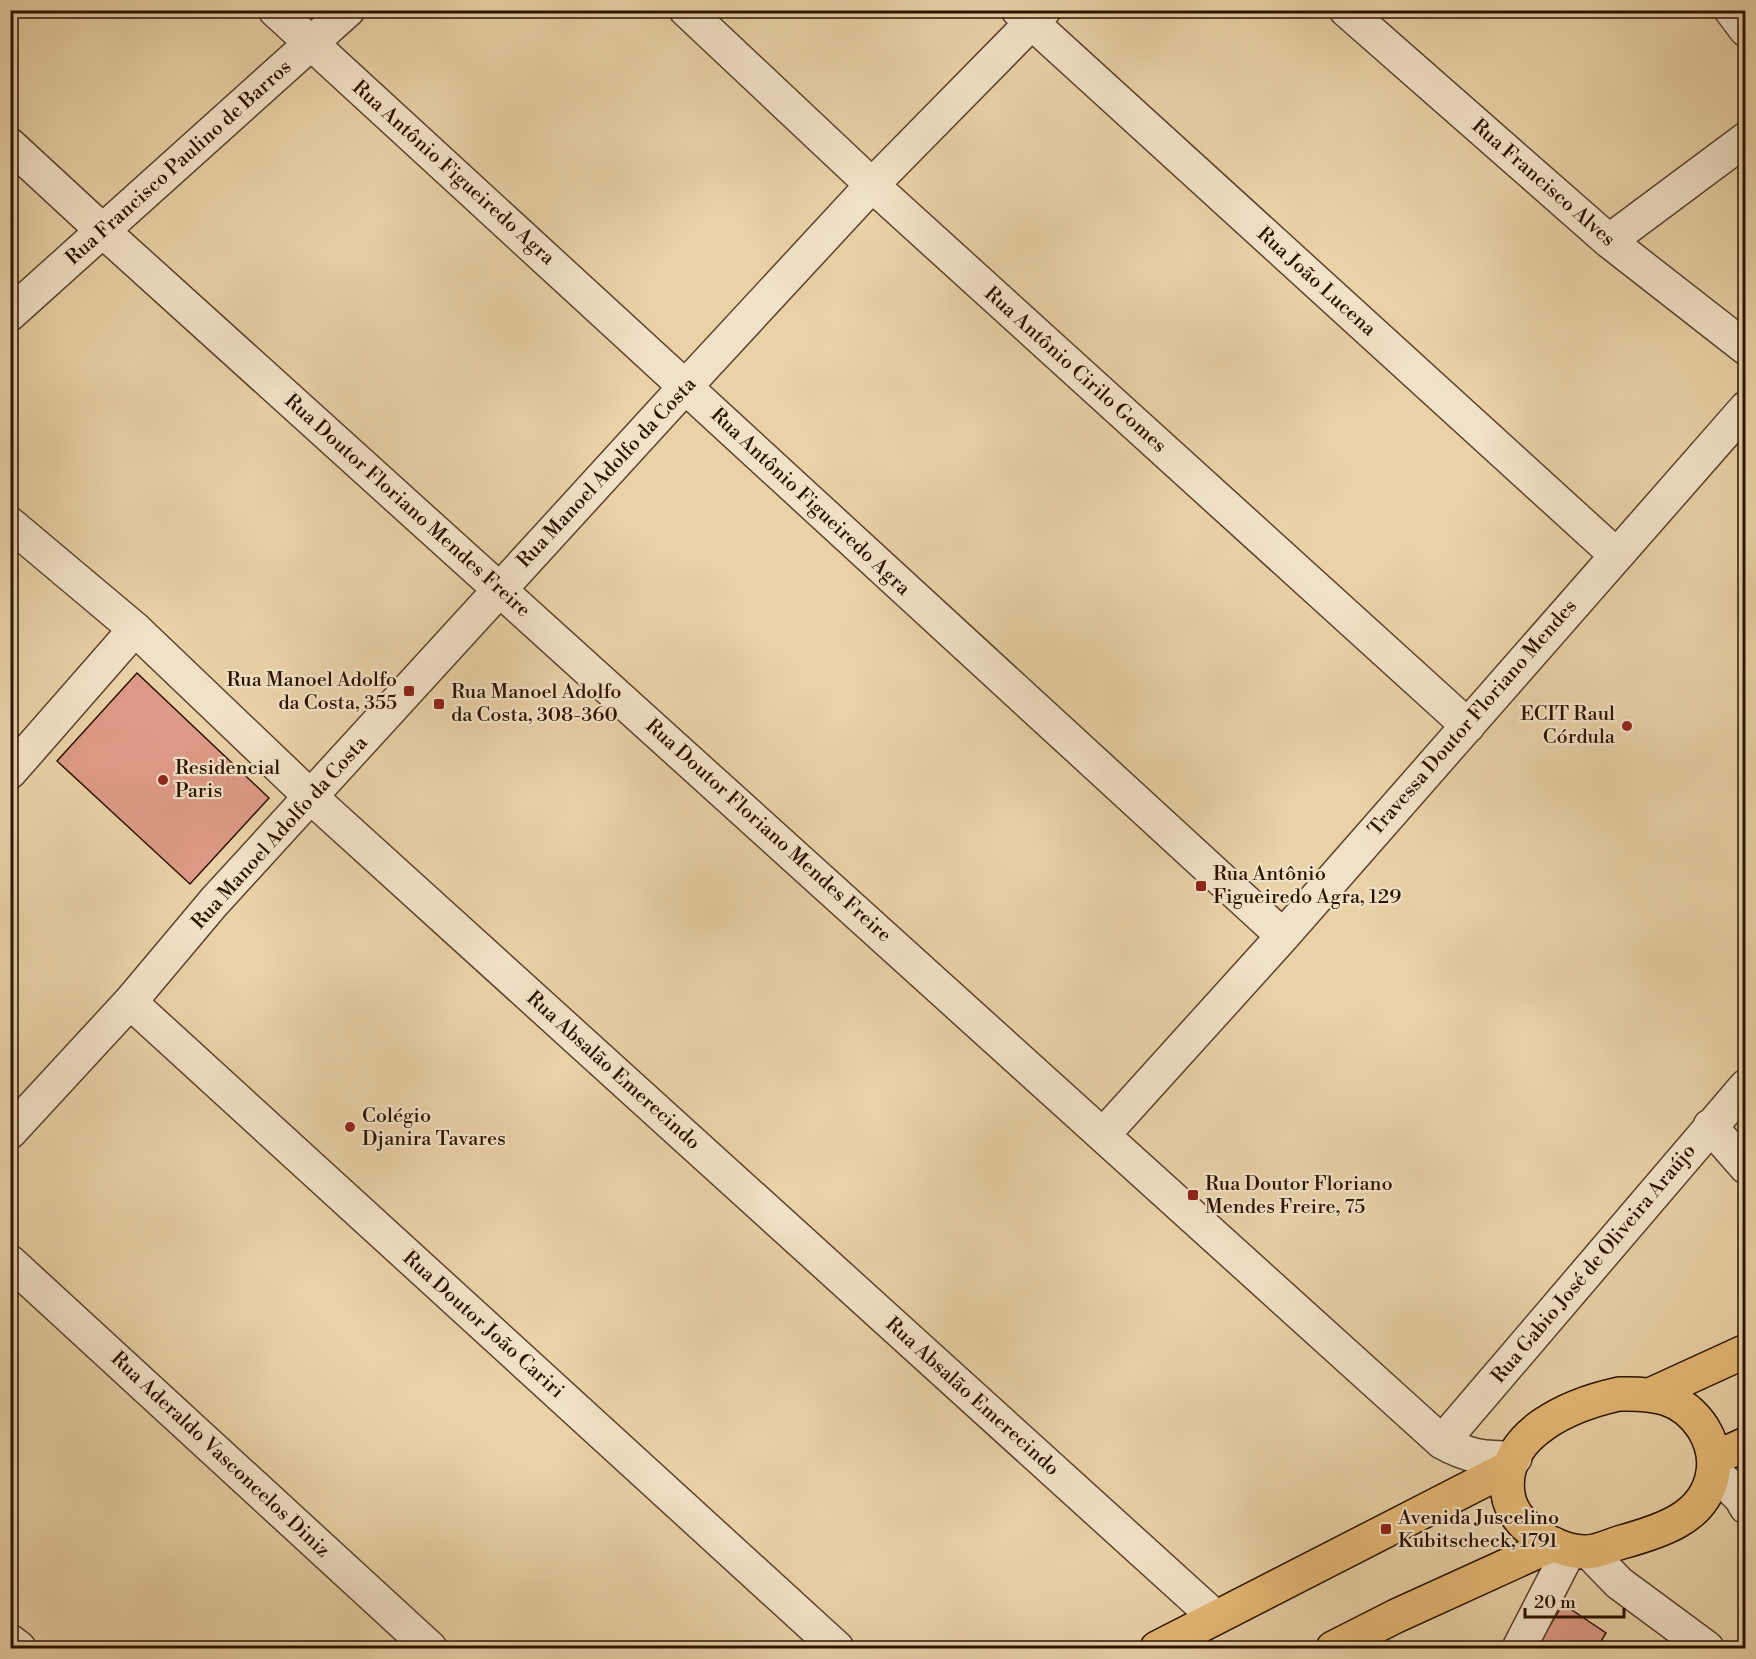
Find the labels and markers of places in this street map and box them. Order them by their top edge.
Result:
place label: Rua Manoel Adolfo da Costa, 355 [226,668,397,716]
place label: Rua Manoel Adolfo da Costa, 308-360 [451,680,622,728]
marker: Rua Manoel Adolfo da Costa, 355 [402,684,416,698]
marker: Rua Manoel Adolfo da Costa, 308-360 [432,697,446,711]
place label: ECIT Raul Córdula [1520,702,1616,750]
marker: ECIT Raul Córdula [1620,719,1634,733]
place label: Residencial Paris [175,756,280,804]
marker: Residencial Paris [156,773,170,787]
place label: Rua Antônio Figueiredo Agra, 129 [1213,862,1401,910]
marker: Rua Antônio Figueiredo Agra, 129 [1194,879,1208,893]
place label: Colégio Djanira Tavares [362,1104,506,1152]
marker: Colégio Djanira Tavares [343,1120,357,1134]
place label: Rua Doutor Floriano Mendes Freire, 75 [1205,1172,1393,1220]
marker: Rua Doutor Floriano Mendes Freire, 75 [1186,1188,1200,1202]
place label: Avenida Juscelino Kubitscheck, 1791 [1397,1506,1559,1554]
marker: Avenida Juscelino Kubitscheck, 1791 [1379,1522,1393,1536]

